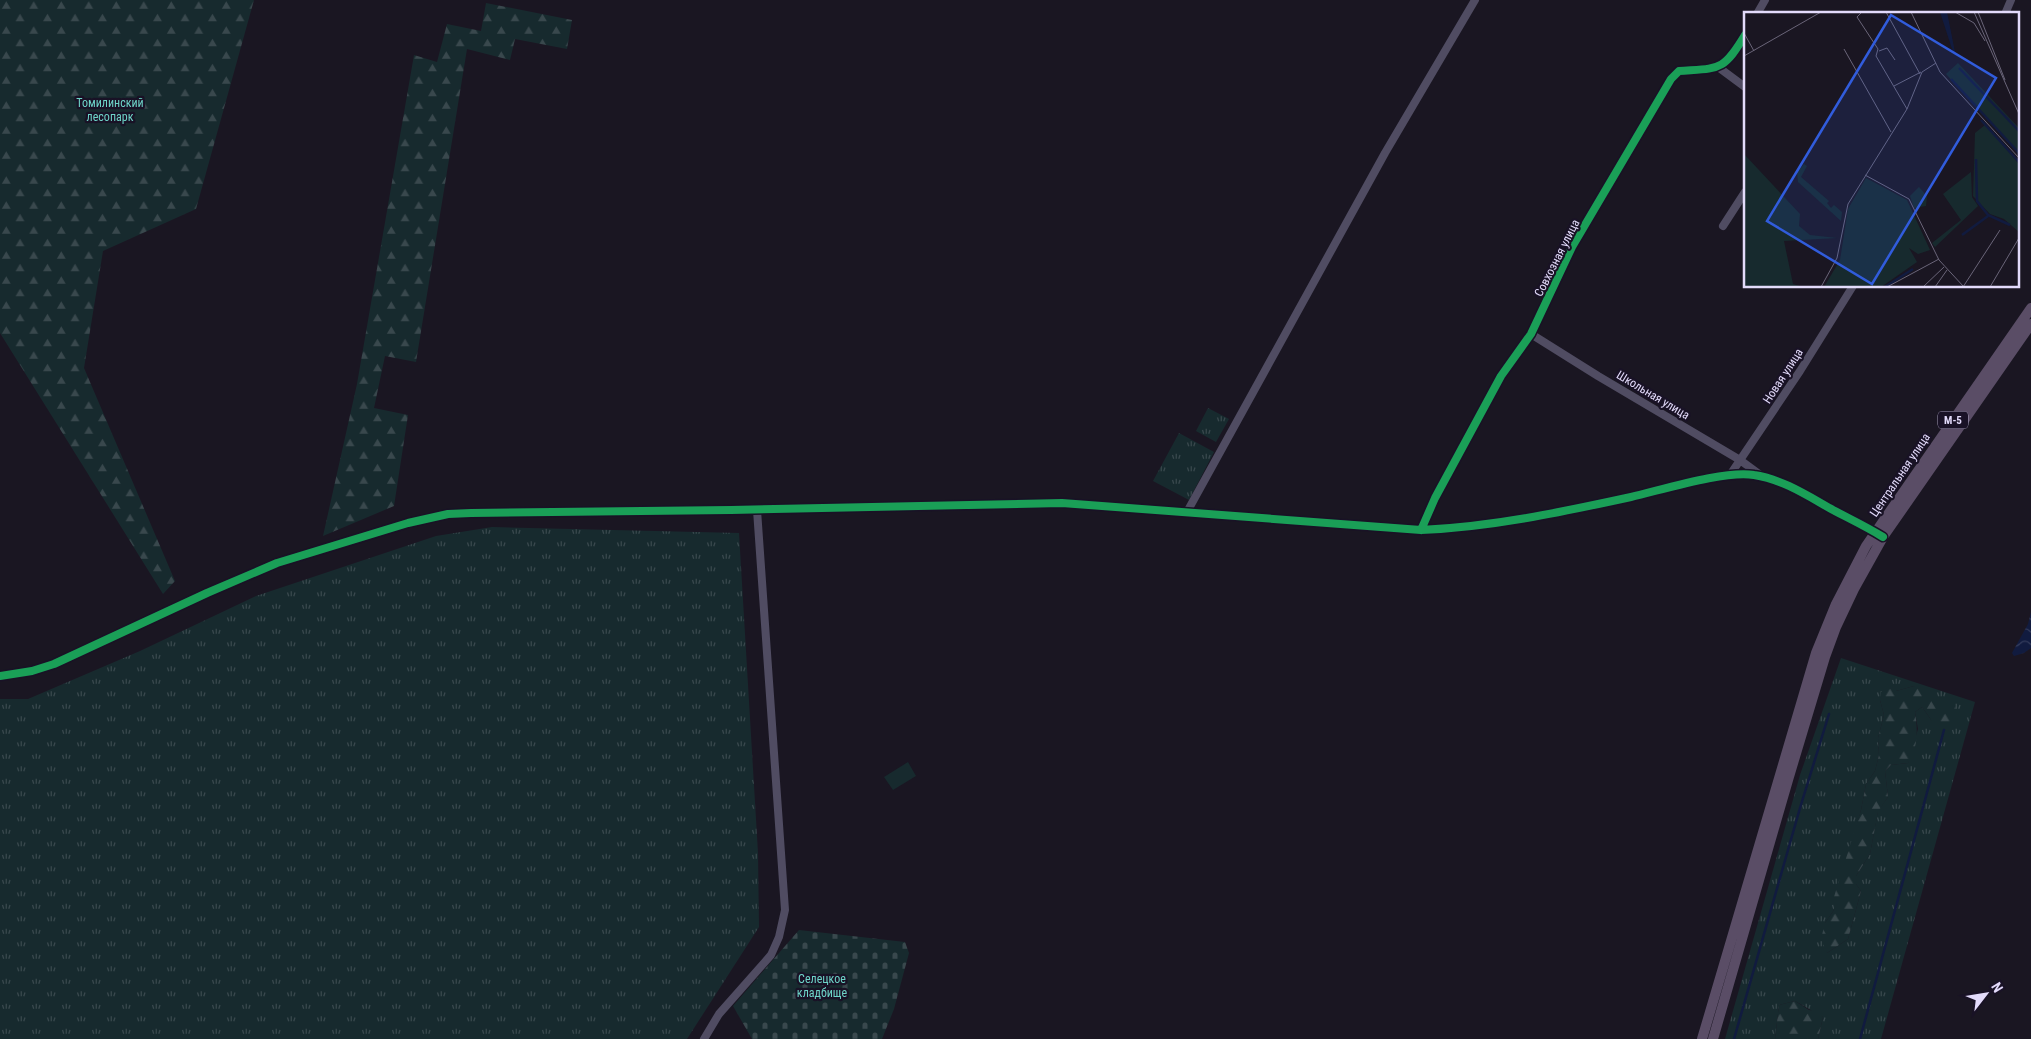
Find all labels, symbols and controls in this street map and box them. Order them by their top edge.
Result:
inset map [1744,12,2018,288]
park label: Томилинский лесопарк [76,96,144,124]
street label: Совхозная улица [1532,217,1583,299]
street label: Новая улица [1760,346,1806,406]
street label: Школьная улица [1614,368,1692,422]
road number: М-5 [1938,412,1968,428]
street label: Центральная улица [1867,430,1933,519]
north arrow [1961,969,2011,1019]
park label: Селецкое кладбище [797,972,848,1000]
text: N [1988,980,2006,995]

